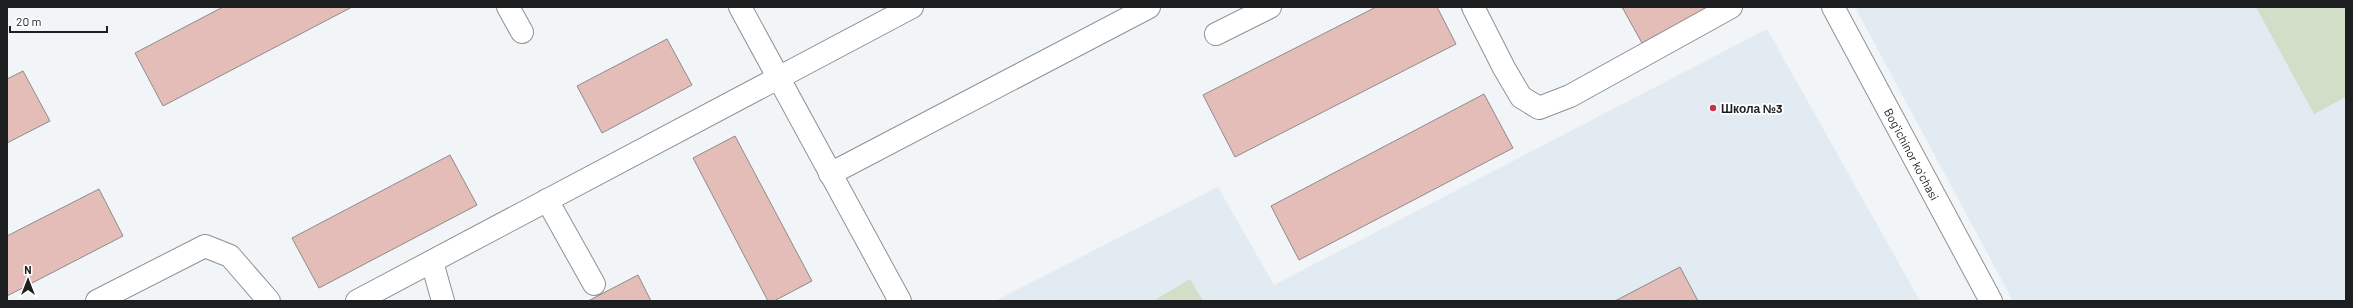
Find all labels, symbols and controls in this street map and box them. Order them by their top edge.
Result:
scale bar [10,8,107,34]
text: 20 m [16,14,42,28]
place label: Школа №3 [1721,101,1783,115]
marker: Школа №3 [1708,103,1718,113]
street label: Bogʻichinor koʻchasi [1882,106,1942,202]
north arrow [8,260,48,300]
text: N [24,263,32,276]

